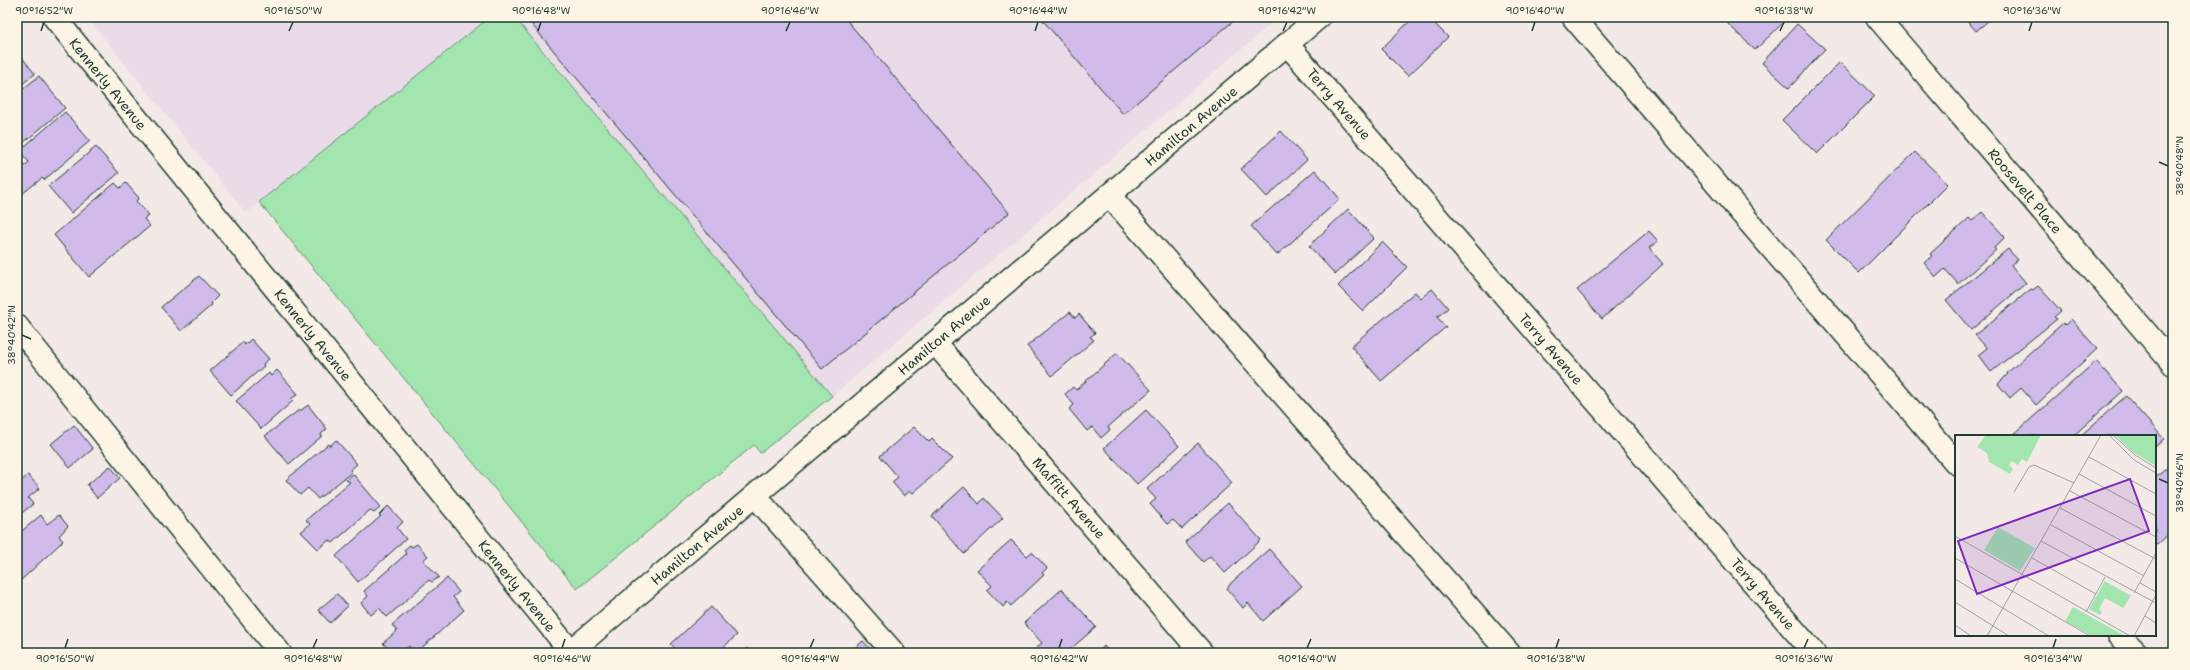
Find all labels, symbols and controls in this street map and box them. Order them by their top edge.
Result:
text: 90°16'52"W [15,4,73,17]
text: 90°16'50"W [264,4,323,17]
text: 90°16'48"W [512,4,571,17]
text: 90°16'46"W [761,4,820,17]
text: 90°16'44"W [1009,4,1068,17]
text: 90°16'42"W [1258,4,1317,17]
text: 90°16'40"W [1505,4,1565,17]
text: 90°16'38"W [1755,4,1814,17]
text: 90°16'36"W [2003,4,2062,17]
street label: Kennerly Avenue [65,34,151,134]
street label: Terry Avenue [1303,64,1375,144]
street label: Hamilton Avenue [1141,82,1241,170]
text: 38°40'48"N [2173,136,2186,196]
street label: Roosevelt Place [1984,145,2066,238]
street label: Kennerly Avenue [270,285,356,385]
street label: Hamilton Avenue [894,291,994,379]
text: 38°40'42"N [5,305,18,365]
street label: Terry Avenue [1515,309,1587,389]
inset map [1955,435,2156,636]
street label: Maffitt Avenue [1029,453,1110,543]
text: 38°40'46"N [2173,453,2186,513]
street label: Hamilton Avenue [647,501,747,589]
street label: Kennerly Avenue [474,536,560,636]
street label: Terry Avenue [1727,554,1799,634]
text: 90°16'50"W [36,652,95,665]
text: 90°16'48"W [284,652,343,665]
text: 90°16'46"W [533,652,592,665]
text: 90°16'44"W [781,652,840,665]
text: 90°16'42"W [1030,652,1089,665]
text: 90°16'40"W [1277,652,1337,665]
text: 90°16'38"W [1527,652,1586,665]
text: 90°16'36"W [1775,652,1834,665]
text: 90°16'34"W [2024,652,2083,665]

